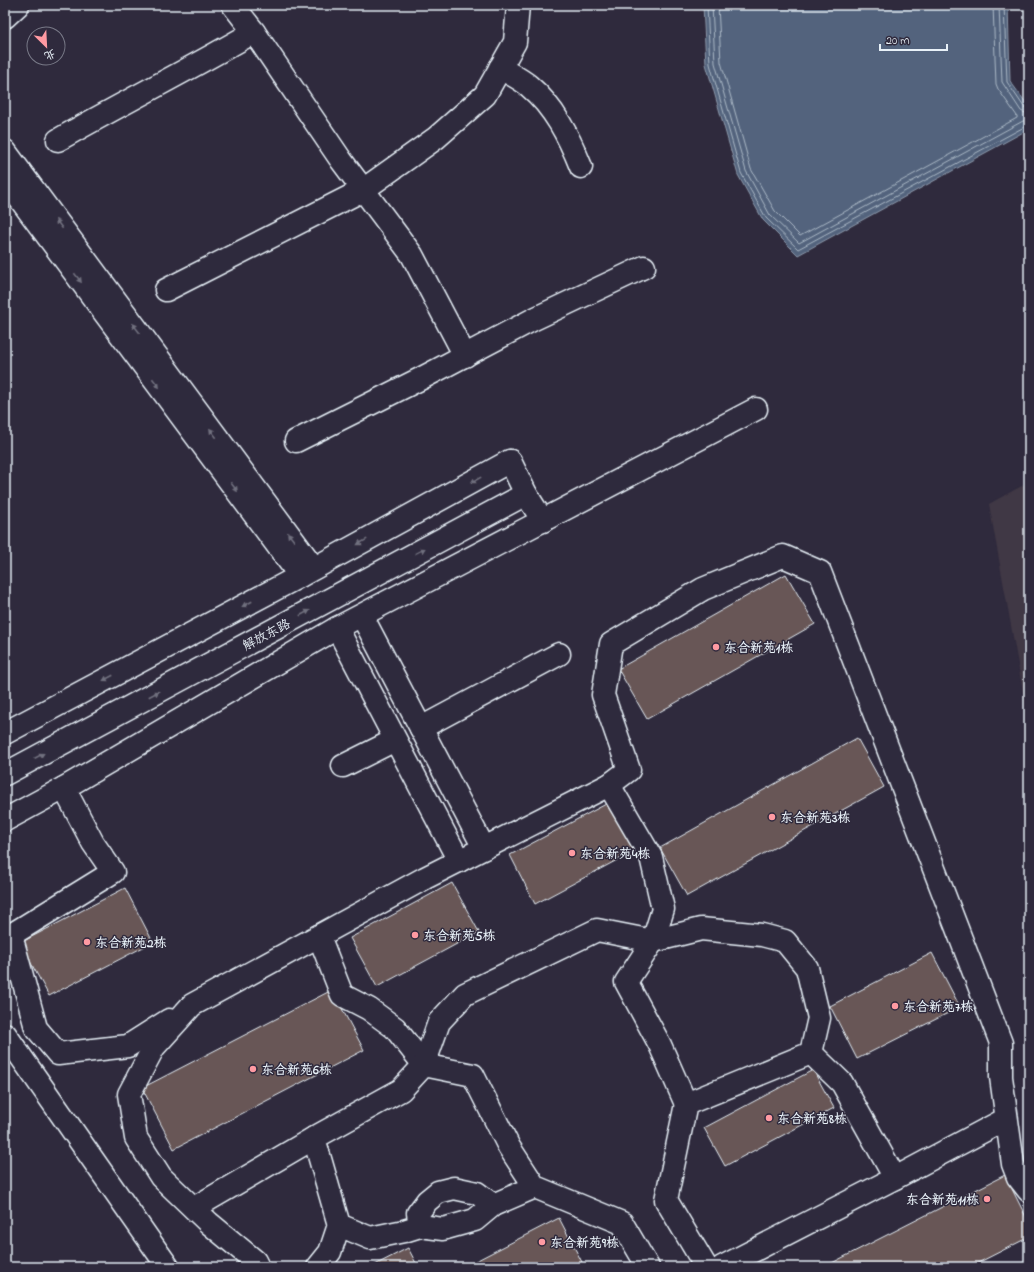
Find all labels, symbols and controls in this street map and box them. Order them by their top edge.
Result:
north arrow [26,26,66,66]
scale bar [880,26,947,52]
text: 20 m [886,32,909,50]
text: 北 [41,45,58,64]
one-way arrow [54,218,63,229]
one-way arrow [74,273,83,284]
one-way arrow [132,323,140,333]
one-way arrow [152,377,160,388]
one-way arrow [209,427,218,438]
one-way arrow [470,477,481,483]
one-way arrow [229,481,238,492]
one-way arrow [287,532,295,542]
one-way arrow [356,539,367,546]
one-way arrow [414,548,426,554]
one-way arrow [241,601,253,607]
one-way arrow [299,609,311,616]
street label: 解放东路 [239,615,294,656]
place label: 东合新苑1栋 [724,639,793,658]
marker: 东合新苑1栋 [711,642,721,652]
one-way arrow [102,675,113,681]
one-way arrow [148,691,160,698]
one-way arrow [34,753,45,759]
place label: 东合新苑3栋 [780,809,850,828]
marker: 东合新苑3栋 [767,812,777,822]
place label: 东合新苑4栋 [580,845,650,864]
marker: 东合新苑4栋 [567,848,577,858]
place label: 东合新苑5栋 [423,927,495,946]
marker: 东合新苑5栋 [410,930,420,940]
place label: 东合新苑2栋 [95,934,166,953]
marker: 东合新苑2栋 [82,937,92,947]
place label: 东合新苑7栋 [903,998,973,1017]
marker: 东合新苑7栋 [890,1001,900,1011]
place label: 东合新苑6栋 [261,1061,332,1080]
marker: 东合新苑6栋 [248,1064,258,1074]
place label: 东合新苑8栋 [777,1110,847,1129]
marker: 东合新苑8栋 [764,1113,774,1123]
place label: 东合新苑11栋 [906,1191,979,1210]
marker: 东合新苑11栋 [982,1194,992,1204]
place label: 东合新苑9栋 [550,1234,619,1253]
marker: 东合新苑9栋 [537,1237,547,1247]

